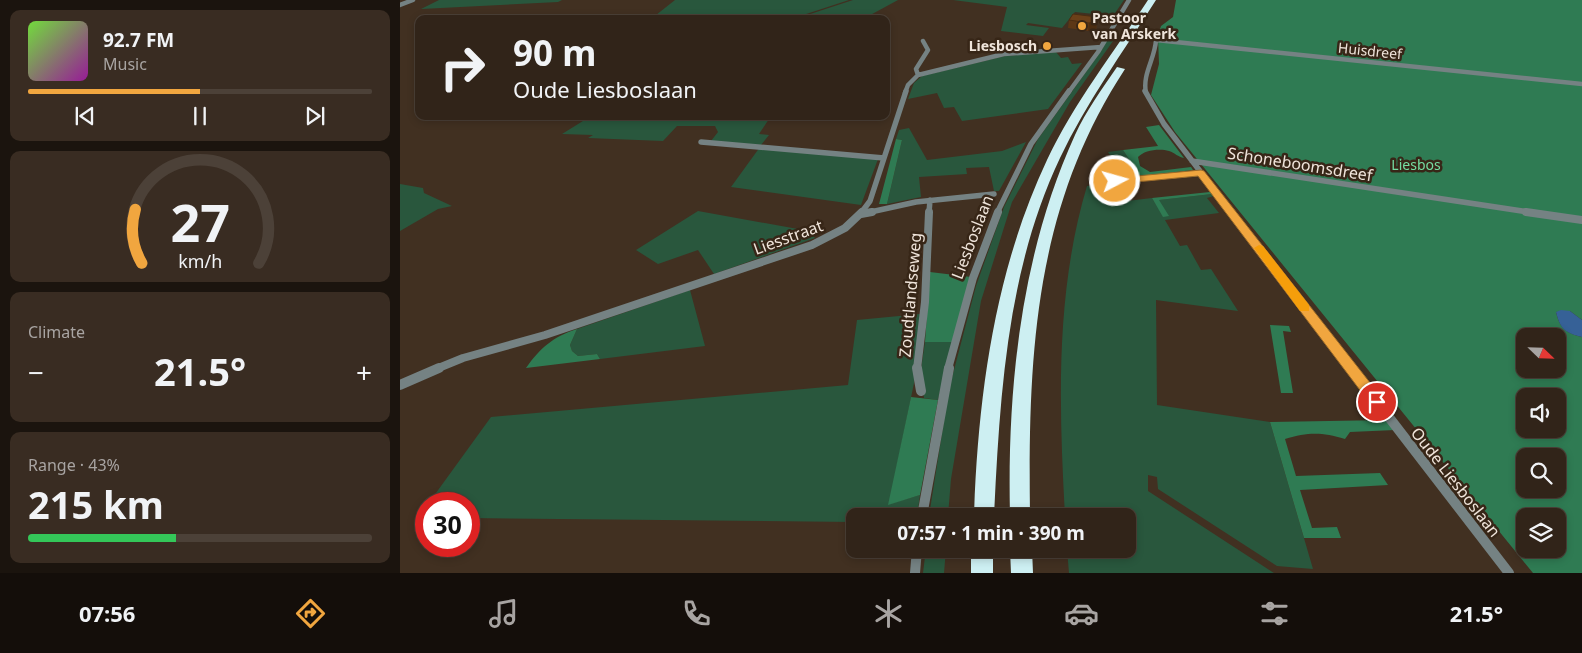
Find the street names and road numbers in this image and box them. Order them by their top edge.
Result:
street label: Huisdreef [1337,38,1404,63]
street label: Schoneboomsdreef [1226,142,1376,187]
street label: Liesboslaan [946,192,998,282]
street label: Liesstraat [750,214,826,260]
street label: Zoudtlandseweg [894,232,926,358]
street label: Oude Liesboslaan [1406,423,1506,541]

